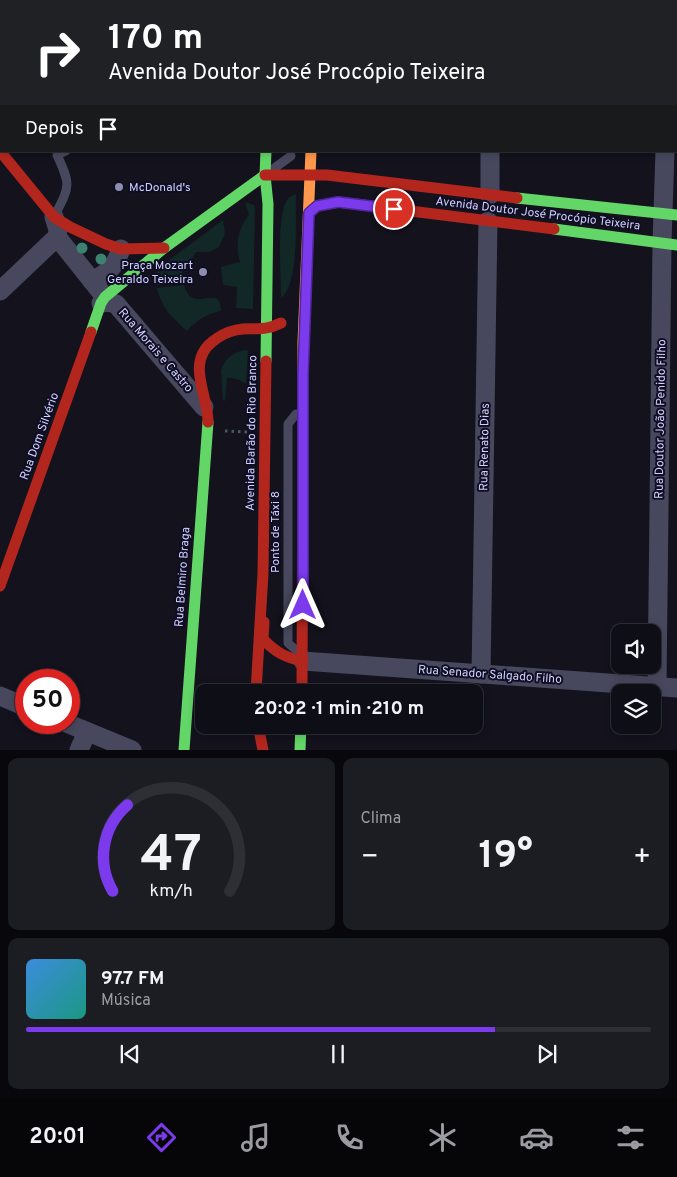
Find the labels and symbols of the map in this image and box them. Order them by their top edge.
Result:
place label: McDonald's [129,180,191,196]
marker: McDonald's [113,181,125,193]
pin [373,188,415,230]
street label: Avenida Doutor José Procópio Teixeira [435,194,641,234]
place label: Praça Mozart Geraldo Teixeira [107,258,193,288]
marker: Praça Mozart Geraldo Teixeira [197,266,209,278]
street label: Rua Morais e Castro [114,305,196,396]
street label: Rua Doutor João Penido Filho [652,339,670,499]
street label: Avenida Barão do Rio Branco [243,355,261,511]
street label: Rua Dom Silvério [17,390,63,482]
street label: Rua Renato Dias [476,403,494,491]
street label: Ponto de Táxi 8 [268,491,284,573]
street label: Rua Belmiro Braga [172,526,194,628]
position arrow [276,578,328,630]
street label: Rua Senador Salgado Filho [417,662,563,688]
speed limit sign: 50 [15,669,80,734]

